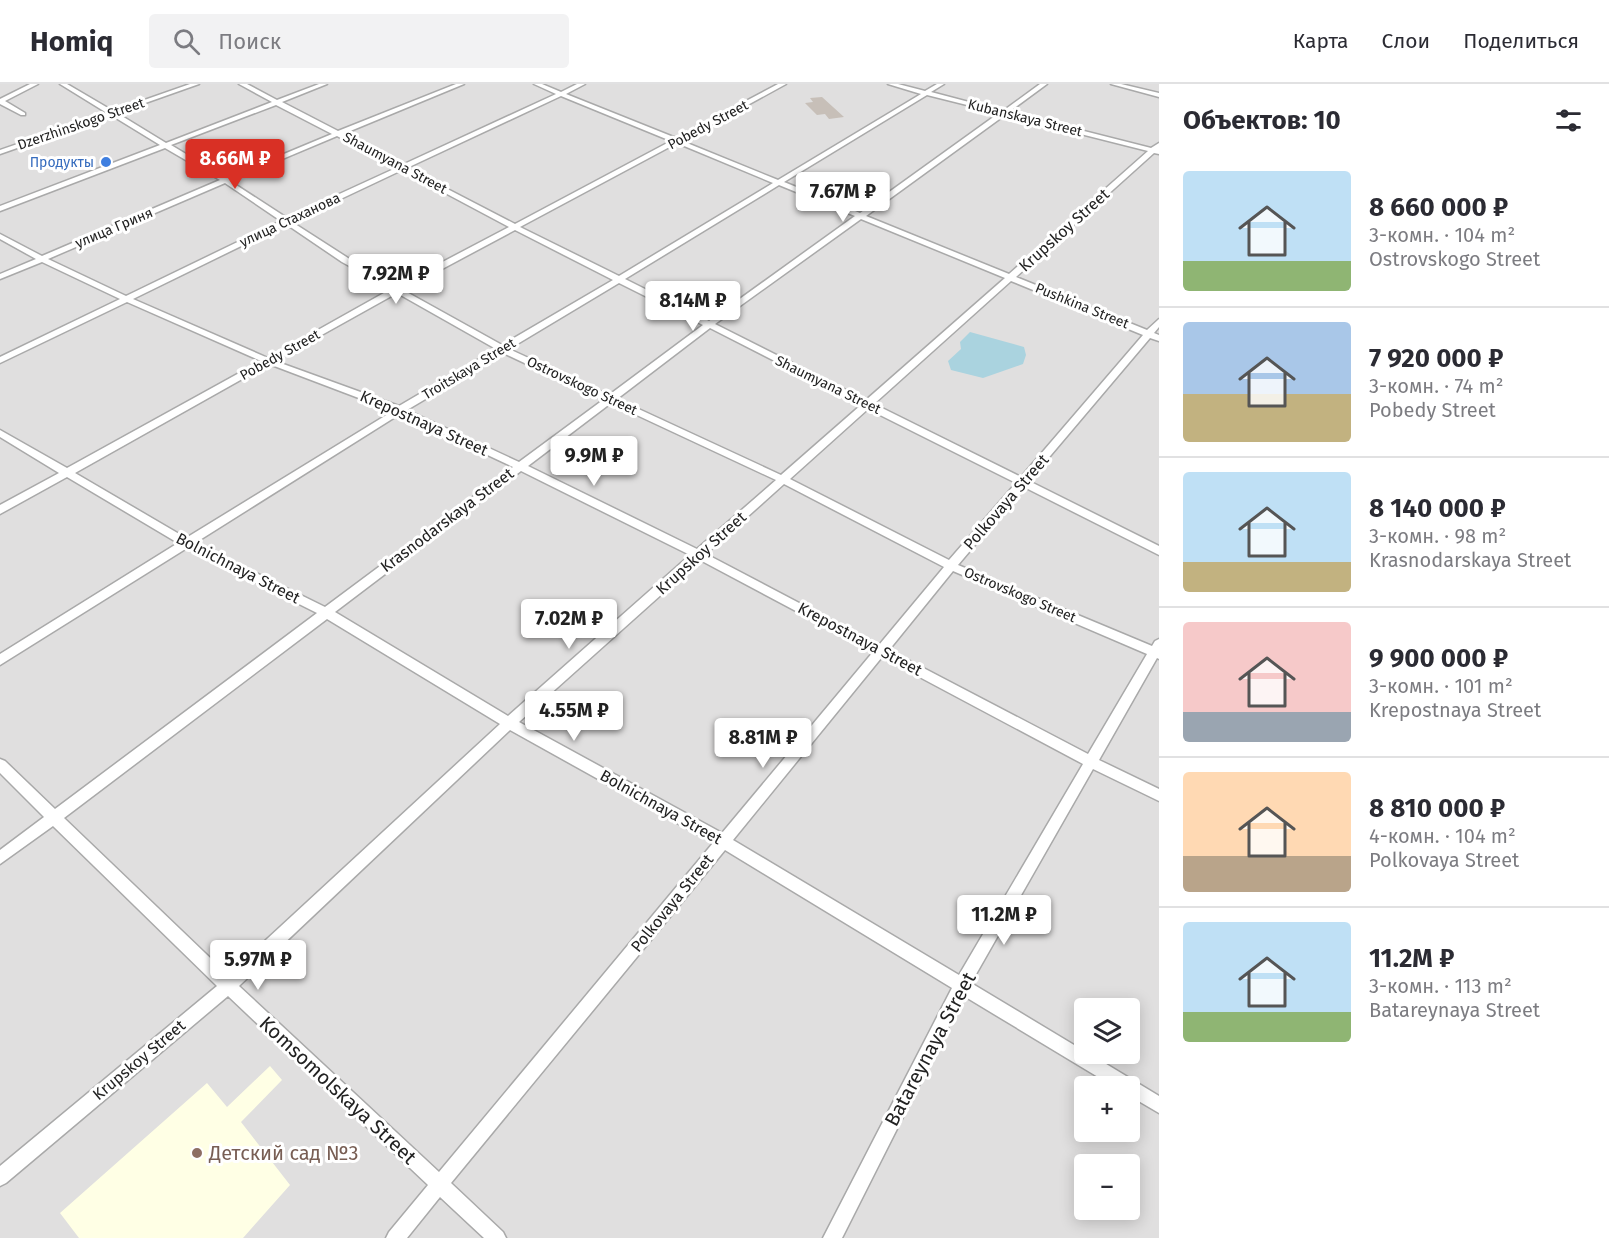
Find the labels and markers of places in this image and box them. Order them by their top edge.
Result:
pin: 8.66M ₽ [180,139,290,190]
place label: Продукты [30,154,94,171]
marker: Продукты [99,155,113,169]
pin: 7.67M ₽ [788,172,898,223]
pin: 7.92M ₽ [341,254,451,305]
pin: 8.14M ₽ [638,281,748,332]
pin: 9.9M ₽ [545,436,643,487]
pin: 7.02M ₽ [514,599,624,650]
pin: 4.55M ₽ [519,691,629,742]
pin: 8.81M ₽ [708,718,818,769]
pin: 11.2M ₽ [949,895,1059,946]
pin: 5.97M ₽ [203,940,313,991]
place label: Детский сад №3 [208,1141,359,1165]
marker: Детский сад №3 [190,1146,204,1160]

